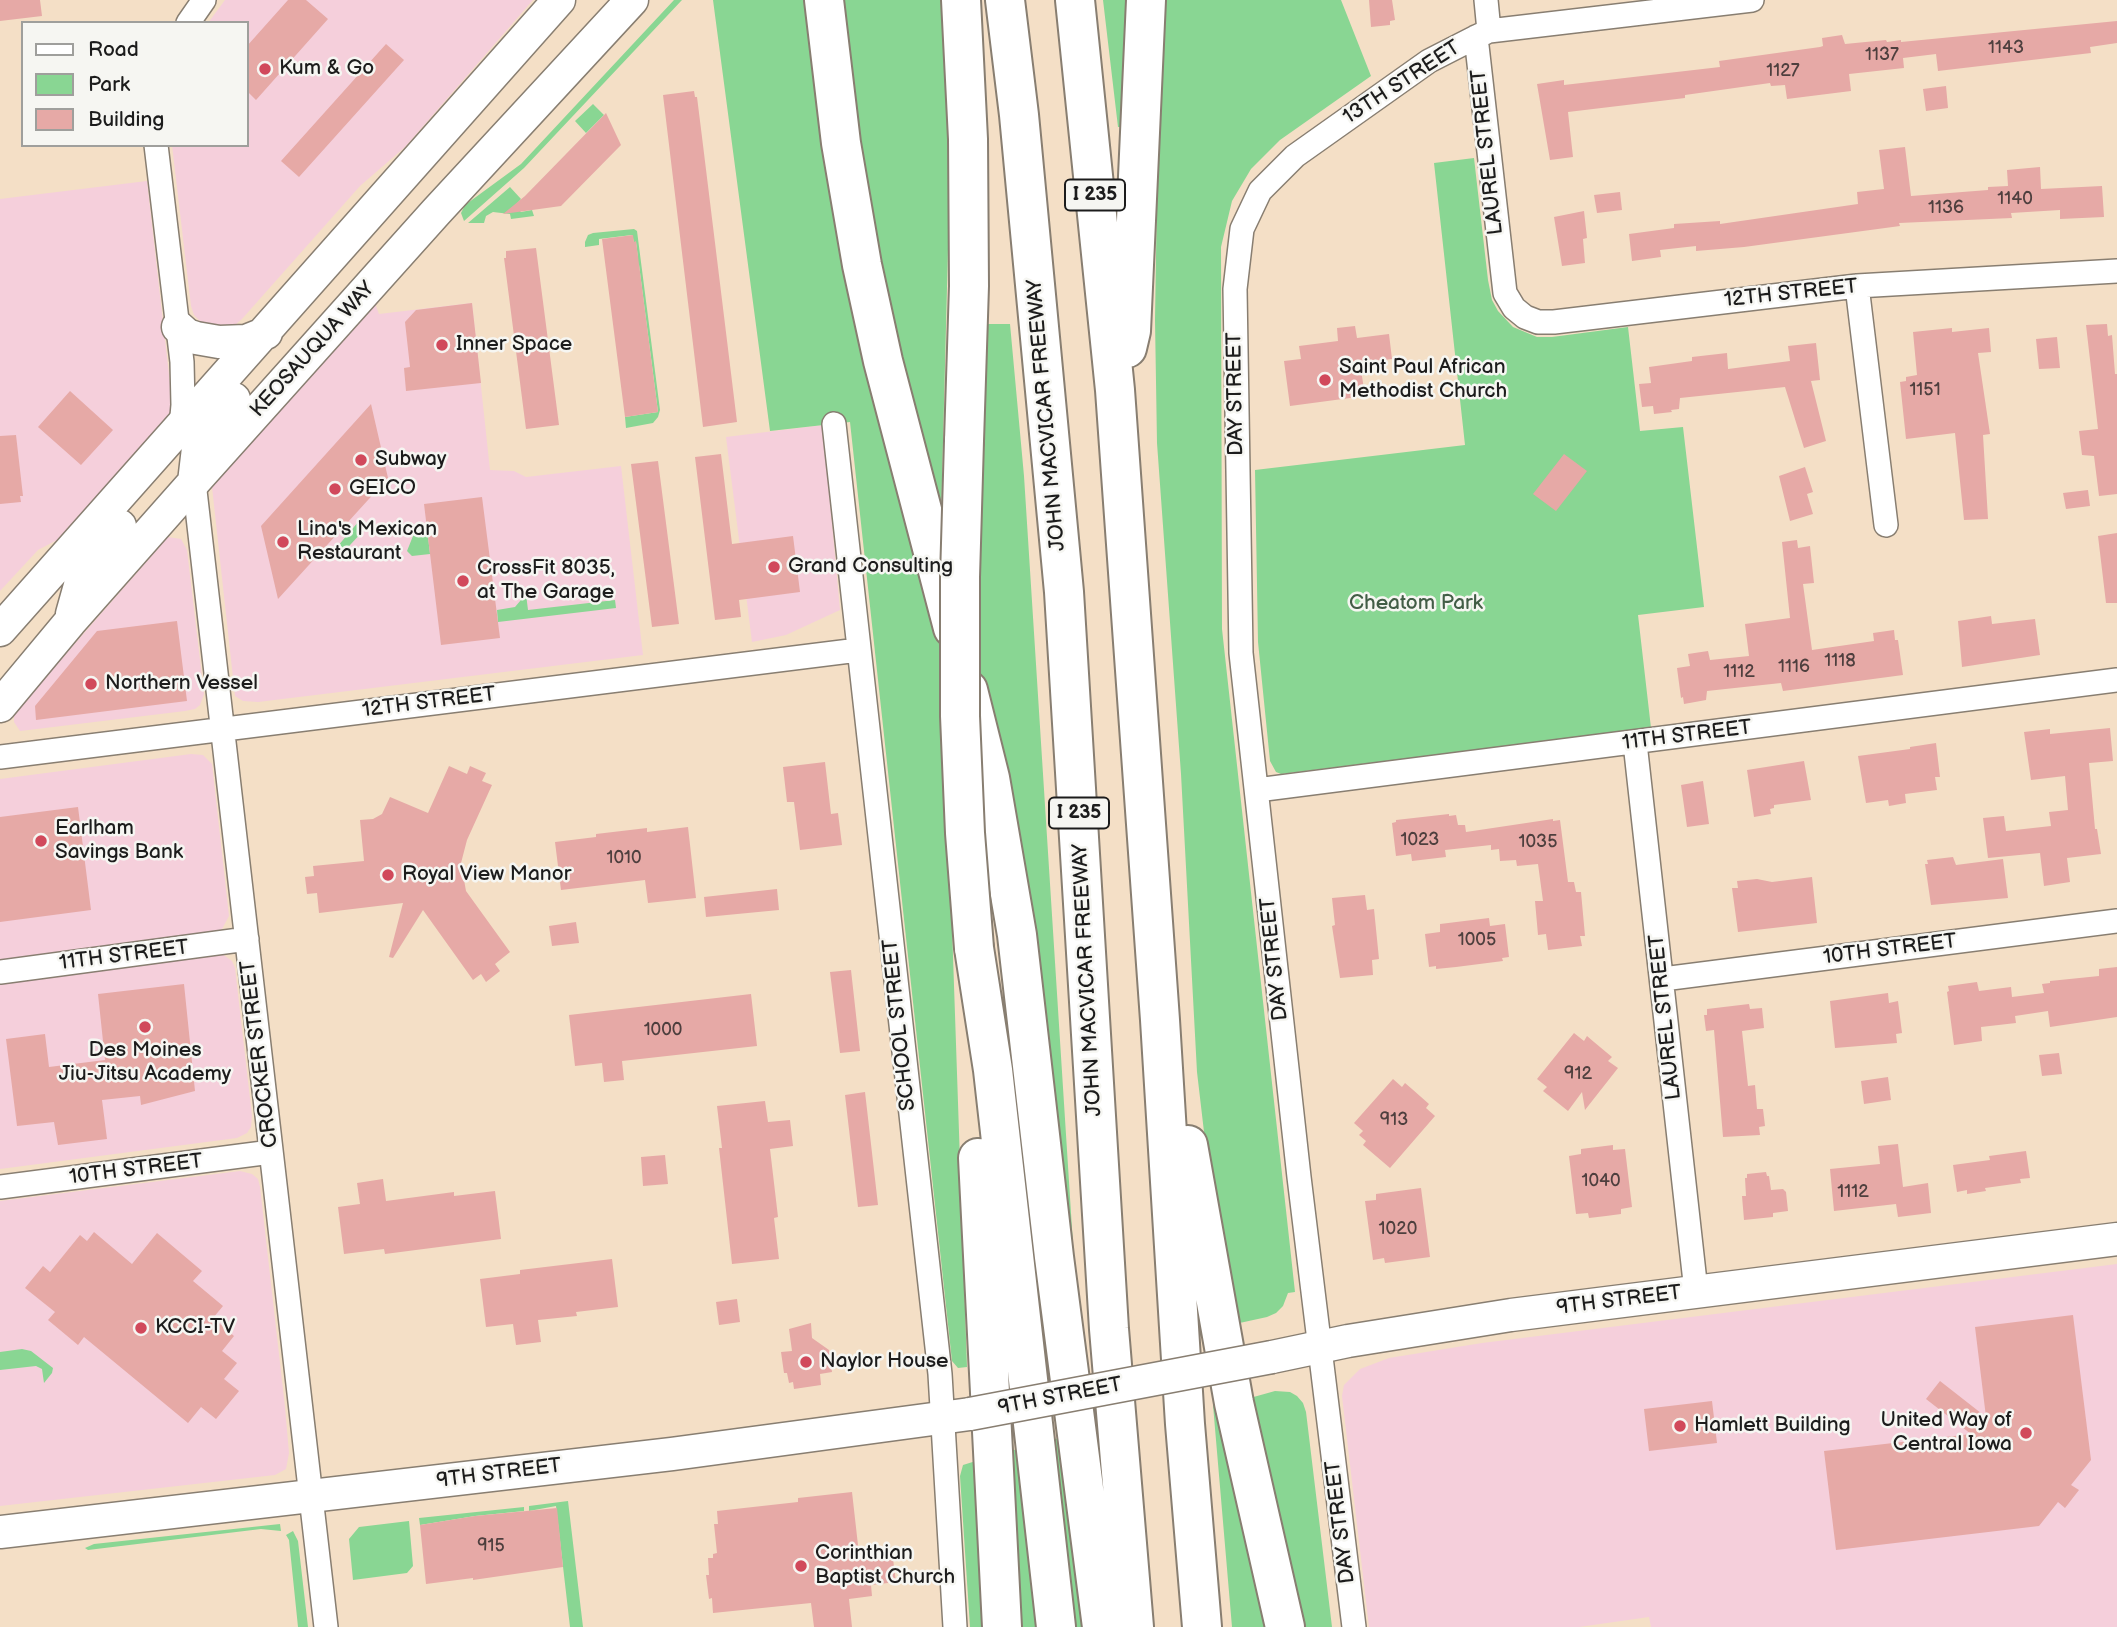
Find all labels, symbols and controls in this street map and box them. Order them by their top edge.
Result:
legend [21,21,248,147]
street label: 13TH STREET [1339,36,1465,130]
text: Road [88,37,139,62]
house number: 1143 [1988,37,2024,59]
house number: 1137 [1865,44,1899,66]
place label: Kum & Go [279,56,374,82]
house number: 1127 [1766,60,1800,82]
marker: Kum & Go [257,61,273,77]
street label: LAUREL STREET [1467,68,1509,236]
text: Park [88,72,130,97]
text: Building [88,107,164,132]
road number: I 235 [1065,180,1125,210]
house number: 1140 [1997,188,2033,210]
house number: 1136 [1928,197,1964,219]
street label: 12TH STREET [1723,274,1859,314]
street label: KEOSAUQUA WAY [246,277,380,423]
street label: JOHN MACVICAR FREEWAY [1023,278,1071,552]
place label: Inner Space [456,332,572,358]
street label: DAY STREET [1222,332,1250,456]
marker: Inner Space [434,337,450,353]
place label: Saint Paul African Methodist Church [1339,355,1507,405]
marker: Saint Paul African Methodist Church [1317,372,1333,388]
house number: 1151 [1909,379,1941,401]
place label: Subway [375,447,446,473]
marker: Subway [353,452,369,468]
place label: GEICO [349,476,416,502]
marker: GEICO [327,481,343,497]
place label: Lina's Mexican Restaurant [297,517,437,567]
marker: Lina's Mexican Restaurant [275,534,291,550]
place label: Grand Consulting [788,554,953,580]
place label: CrossFit 8035, at The Garage [477,556,615,606]
marker: Grand Consulting [766,559,782,575]
marker: CrossFit 8035, at The Garage [455,573,471,589]
park label: Cheatom Park [1349,591,1483,617]
house number: 1118 [1824,650,1856,672]
house number: 1116 [1778,656,1810,678]
house number: 1112 [1723,661,1755,683]
place label: Northern Vessel [105,671,258,697]
marker: Northern Vessel [83,676,99,692]
street label: 12TH STREET [361,682,497,724]
street label: 11TH STREET [1621,716,1753,756]
road number: I 235 [1049,798,1109,828]
place label: Earlham Savings Bank [55,816,183,866]
house number: 1023 [1401,829,1439,851]
house number: 1035 [1519,831,1557,853]
marker: Earlham Savings Bank [33,833,49,849]
street label: JOHN MACVICAR FREEWAY [1068,843,1108,1117]
house number: 1010 [606,847,642,869]
place label: Royal View Manor [402,862,571,888]
marker: Royal View Manor [380,867,396,883]
street label: DAY STREET [1256,896,1294,1022]
house number: 1005 [1458,929,1496,951]
street label: 10TH STREET [1822,929,1958,971]
street label: LAUREL STREET [1645,933,1687,1101]
street label: 11TH STREET [58,936,190,976]
street label: SCHOOL STREET [878,938,922,1112]
street label: CROCKER STREET [236,959,284,1149]
marker: Des Moines Jiu-Jitsu Academy [137,1019,153,1035]
house number: 1000 [644,1019,682,1041]
place label: Des Moines Jiu-Jitsu Academy [59,1038,231,1088]
house number: 912 [1564,1063,1592,1085]
house number: 913 [1380,1109,1408,1131]
street label: 10TH STREET [68,1149,204,1191]
house number: 1040 [1581,1170,1621,1192]
house number: 1112 [1837,1181,1869,1203]
house number: 1020 [1379,1218,1417,1240]
street label: 9TH STREET [1555,1281,1683,1321]
place label: KCCI-TV [155,1315,235,1341]
marker: KCCI-TV [133,1320,149,1336]
place label: Naylor House [820,1349,948,1375]
marker: Naylor House [798,1354,814,1370]
street label: 9TH STREET [996,1373,1124,1421]
place label: United Way of Central Iowa [1881,1408,2012,1458]
place label: Hamlett Building [1694,1413,1851,1439]
marker: Hamlett Building [1672,1418,1688,1434]
marker: United Way of Central Iowa [2018,1425,2034,1441]
street label: 9TH STREET [435,1454,563,1494]
street label: DAY STREET [1321,1459,1361,1585]
house number: 915 [477,1535,505,1557]
place label: Corinthian Baptist Church [815,1541,955,1591]
marker: Corinthian Baptist Church [793,1558,809,1574]

